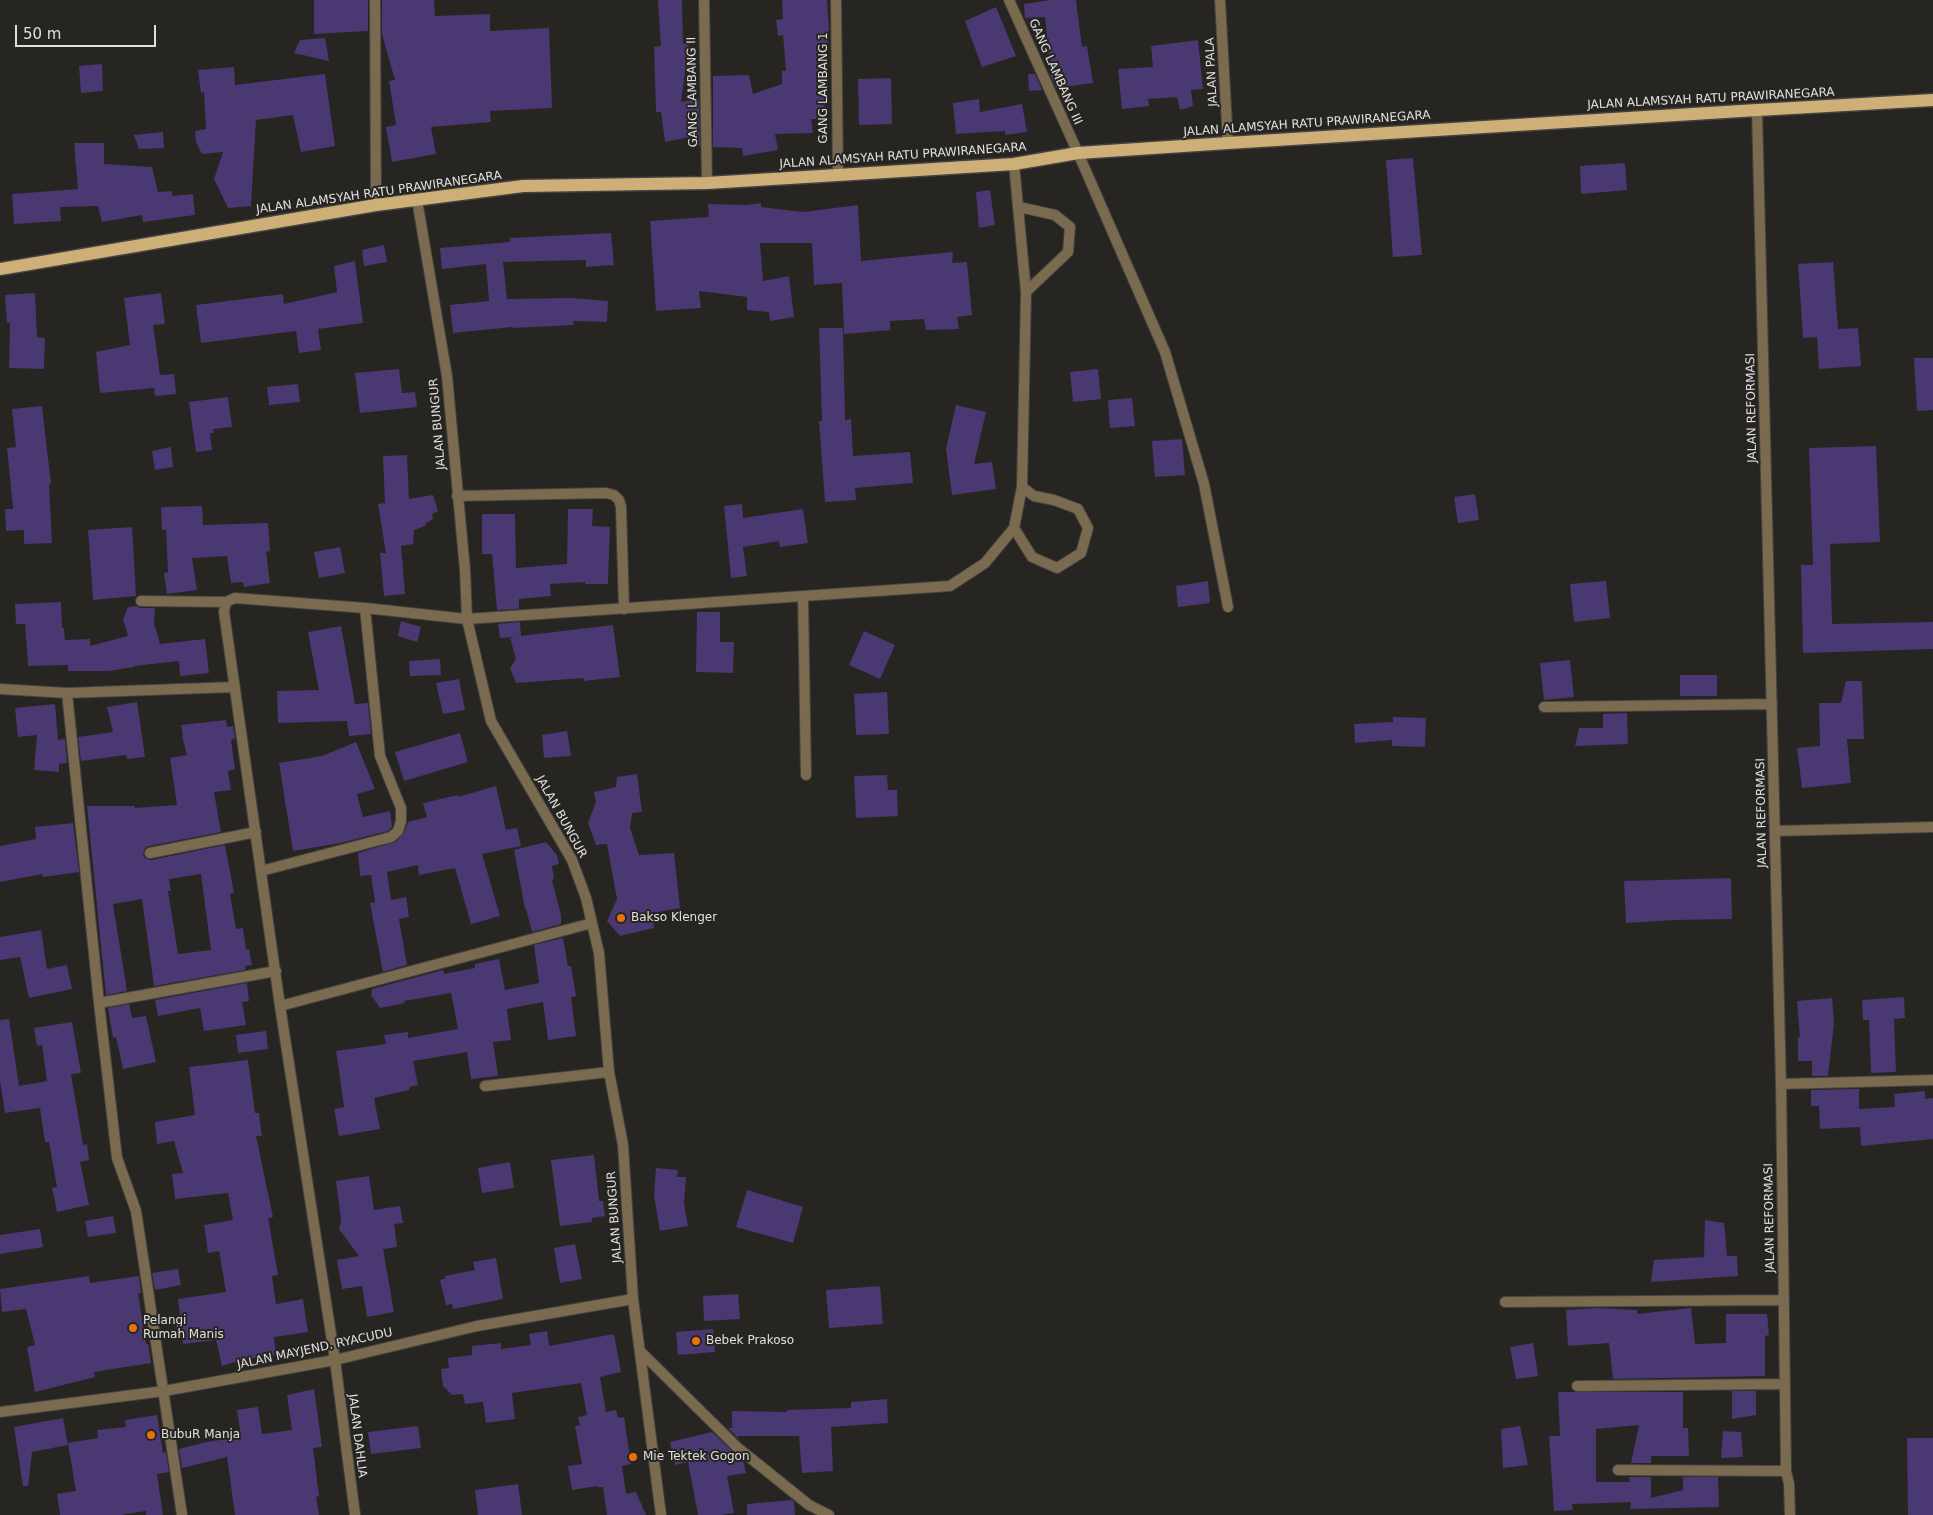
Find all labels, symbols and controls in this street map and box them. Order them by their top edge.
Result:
scale bar [18,15,159,47]
street label: GANG LAMBANG III [1025,17,1085,127]
text: 50 m [23,25,61,43]
street label: GANG LAMBANG 1 [817,32,831,144]
street label: GANG LAMBANG II [685,37,701,147]
street label: JALAN PALA [1203,37,1221,107]
street label: JALAN ALAMSYAH RATU PRAWIRANEGARA [1587,85,1835,113]
street label: JALAN ALAMSYAH RATU PRAWIRANEGARA [1183,108,1431,140]
street label: JALAN ALAMSYAH RATU PRAWIRANEGARA [779,140,1027,172]
street label: JALAN ALAMSYAH RATU PRAWIRANEGARA [255,169,503,217]
street label: JALAN REFORMASI [1744,353,1760,463]
street label: JALAN BUNGUR [427,378,449,470]
street label: JALAN REFORMASI [1754,758,1770,868]
street label: JALAN BUNGUR [532,773,590,861]
place label: Bakso Klenger [631,911,717,925]
marker: Bakso Klenger [615,912,627,924]
street label: JALAN REFORMASI [1762,1163,1778,1273]
street label: JALAN BUNGUR [605,1171,625,1263]
place label: Pelangi Rumah Manis [143,1314,224,1342]
marker: Pelangi Rumah Manis [127,1322,139,1334]
street label: JALAN MAYJEND. RYACUDU [236,1325,394,1373]
place label: Bebek Prakoso [706,1334,794,1348]
marker: Bebek Prakoso [690,1335,702,1347]
street label: JALAN DAHLIA [345,1393,369,1479]
place label: BubuR Manja [161,1428,240,1442]
marker: BubuR Manja [145,1429,157,1441]
place label: Mie Tektek Gogon [643,1450,750,1464]
marker: Mie Tektek Gogon [627,1451,639,1463]

